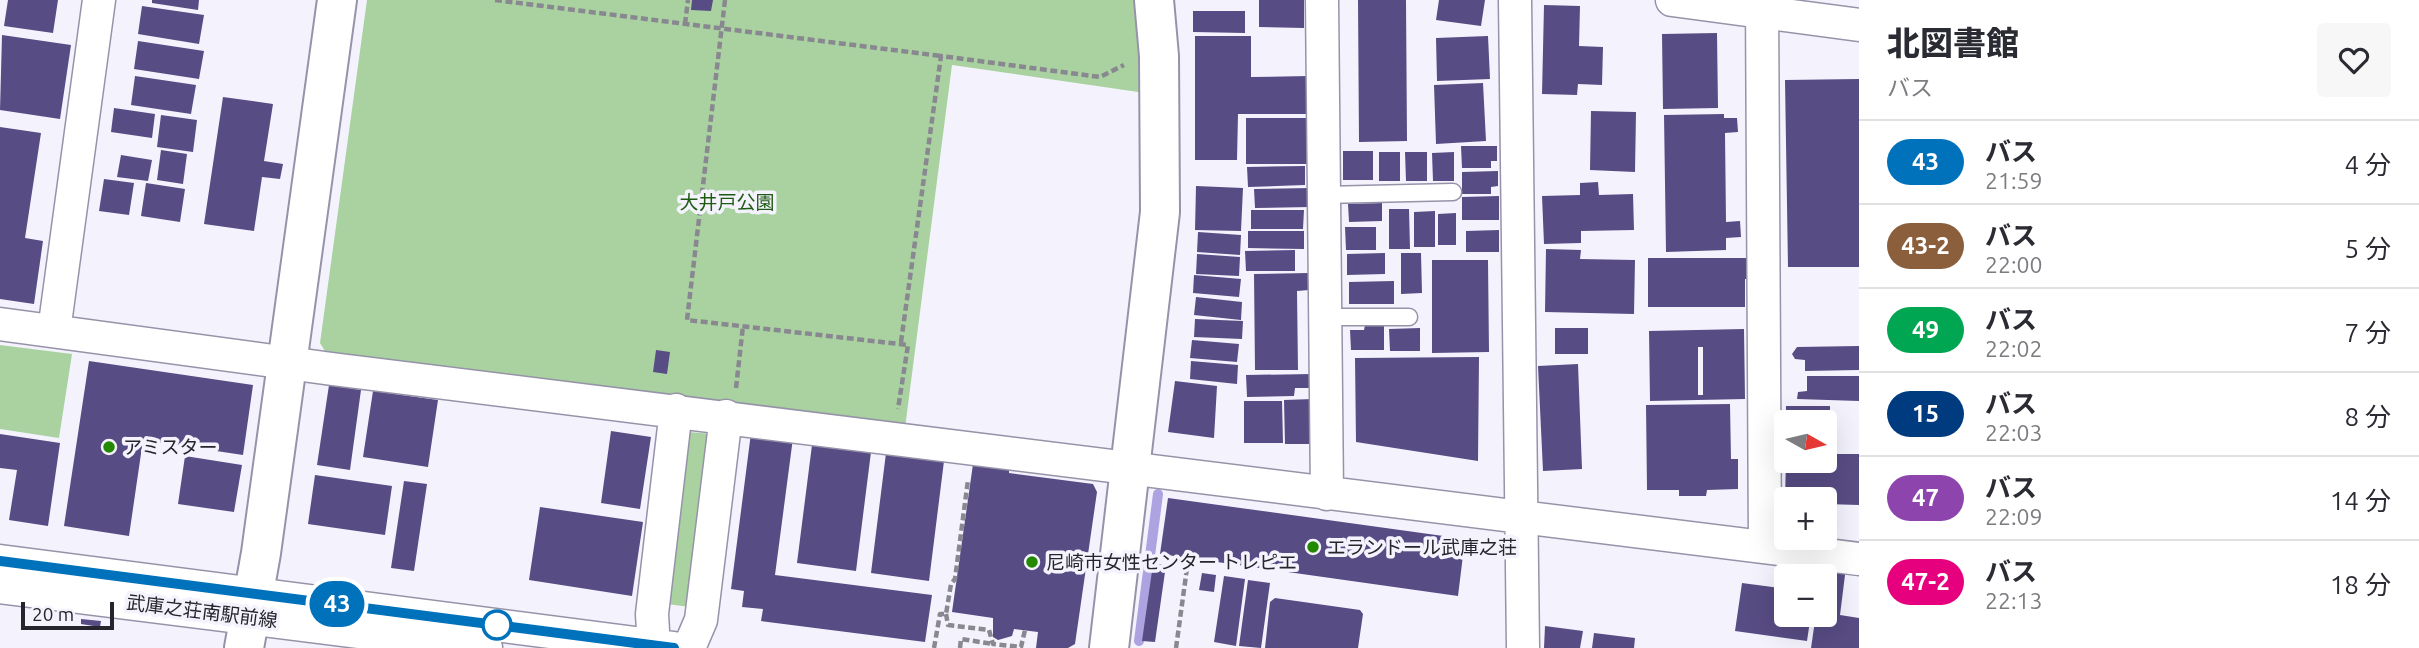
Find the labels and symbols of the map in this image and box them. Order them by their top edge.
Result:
park label: 大井戸公園 [679,191,775,213]
north arrow [1774,410,1838,472]
place label: アミスター [123,436,218,458]
marker: アミスター [101,439,117,455]
place label: エランドール武庫之荘 [1327,536,1517,558]
marker: エランドール武庫之荘 [1305,539,1321,555]
place label: 尼崎市女性センター トレピエ [1046,551,1297,573]
marker: 尼崎市女性センター トレピエ [1024,554,1040,570]
line badge: 43 [306,581,368,627]
street label: 武庫之荘南駅前線 [125,591,279,631]
scale bar [21,599,114,631]
unlabelled marker [482,610,512,640]

